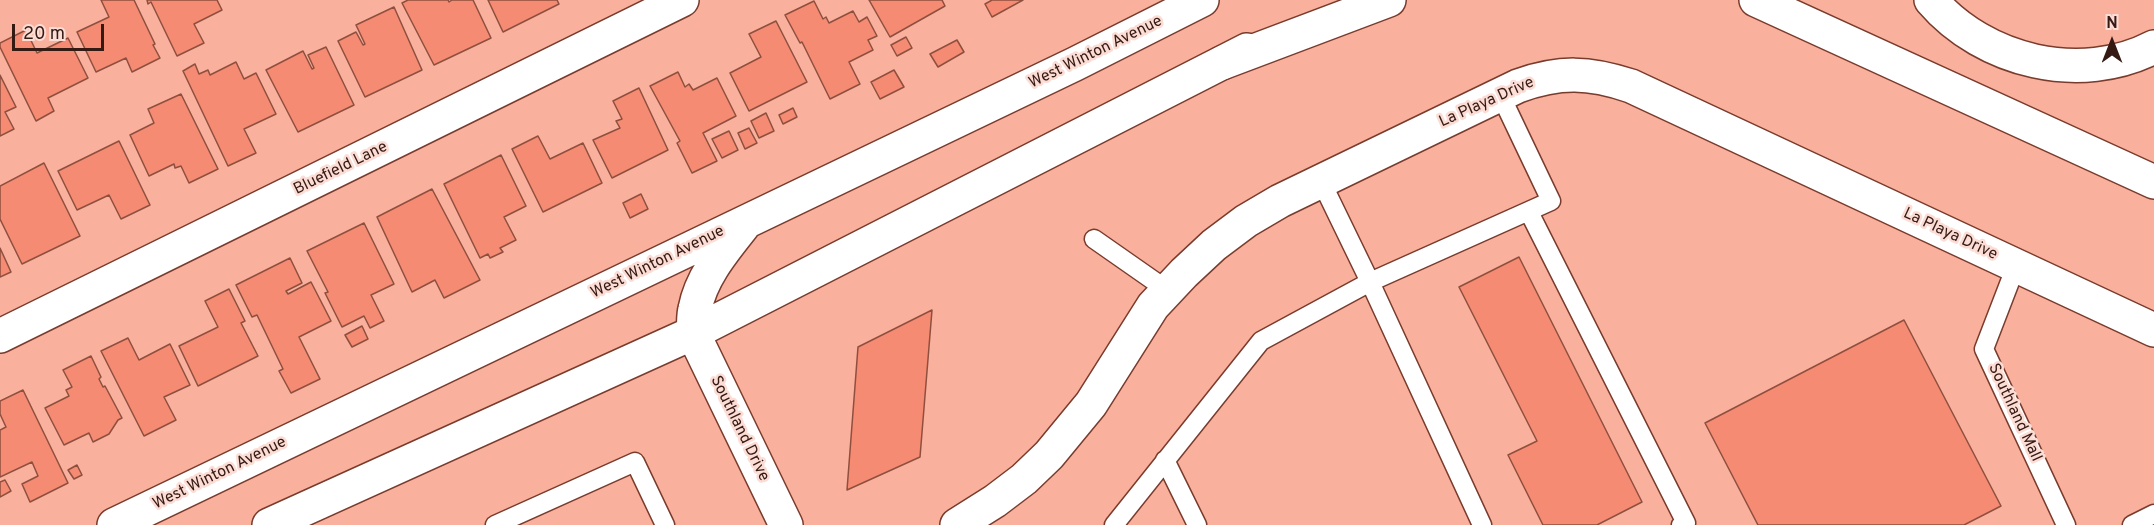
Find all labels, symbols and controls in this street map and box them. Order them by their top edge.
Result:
scale bar [15,12,106,50]
street label: West Winton Avenue [1026,12,1166,94]
north arrow [2082,12,2142,72]
text: N [2106,14,2118,34]
text: 20 m [23,23,65,46]
street label: La Playa Drive [1437,73,1537,133]
street label: Bluefield Lane [291,138,391,200]
street label: La Playa Drive [1900,205,2000,265]
street label: West Winton Avenue [588,222,728,304]
street label: Southland Mall [1983,361,2045,465]
street label: Southland Drive [705,373,773,485]
street label: West Winton Avenue [150,433,290,515]

